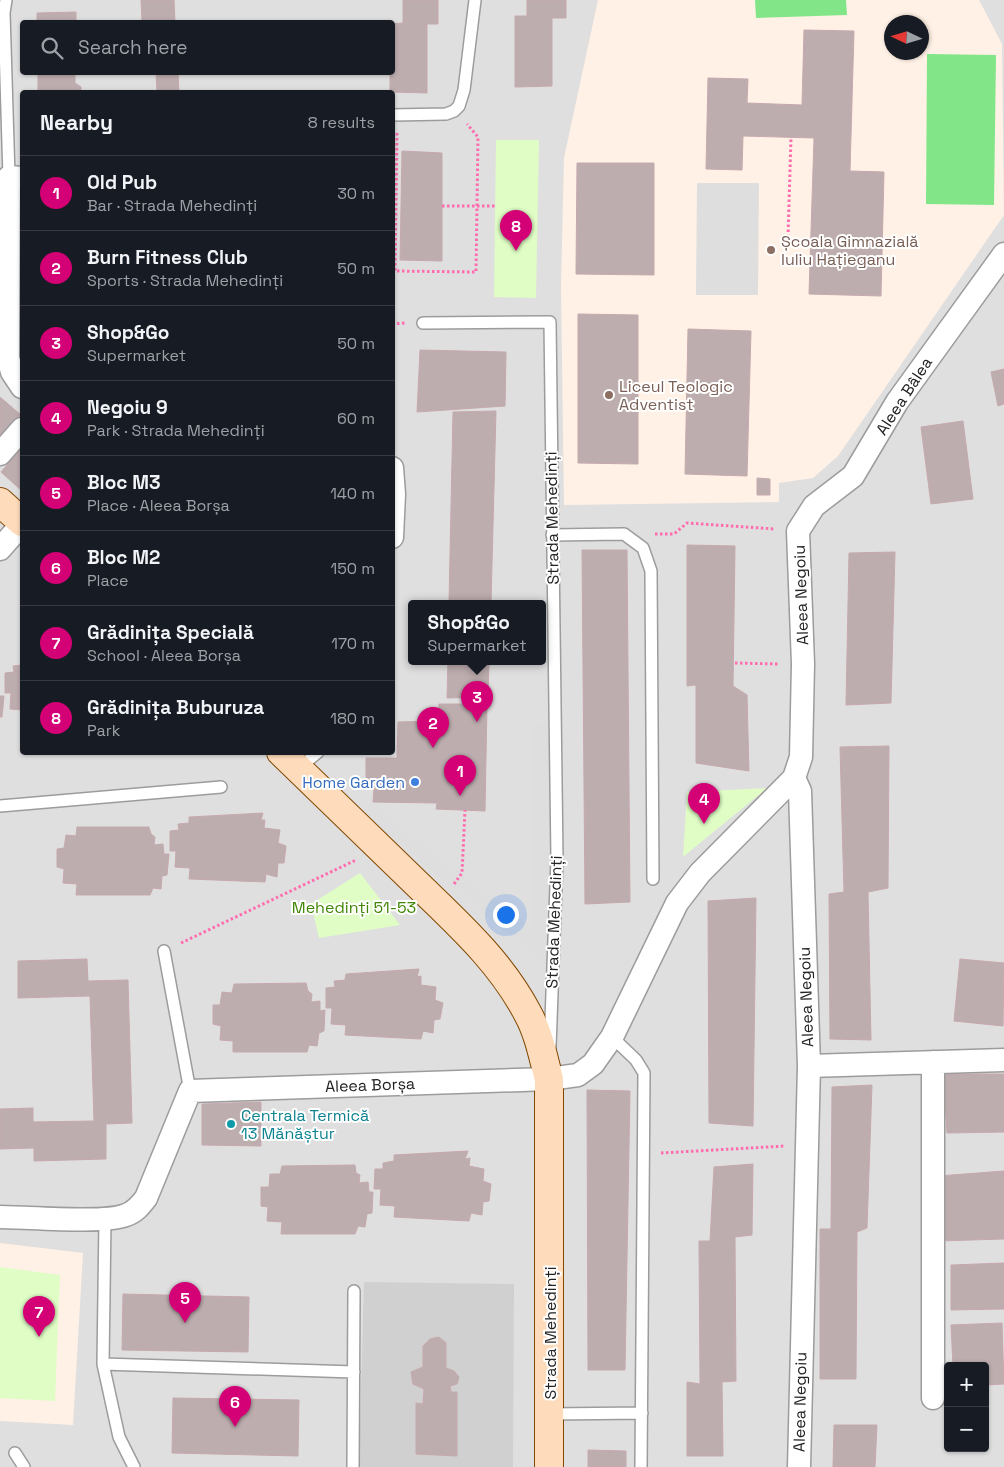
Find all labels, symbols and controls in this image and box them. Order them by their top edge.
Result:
north arrow [884,15,929,60]
search box [20,20,395,75]
icon: search [38,34,66,62]
text: Search here [78,35,188,60]
text: Nearby [40,109,113,136]
text: 8 results [308,112,375,133]
text: Old Pub [87,170,157,195]
text: 1 [52,183,60,204]
text: 30 m [337,183,375,204]
text: Bar · Strada Mehedinți [87,195,257,216]
pin: 8 [500,210,532,251]
place label: Școala Gimnazială Iuliu Hațieganu [781,231,919,270]
marker: Școala Gimnazială Iuliu Hațieganu [765,244,777,256]
text: Burn Fitness Club [87,245,248,270]
text: 2 [51,258,61,279]
text: 50 m [337,258,375,279]
text: Sports · Strada Mehedinți [87,270,283,291]
text: Shop&Go [87,320,169,345]
text: 3 [51,333,61,354]
text: 50 m [337,333,375,354]
text: Supermarket [87,345,186,366]
street label: Aleea Bâlea [871,353,937,439]
place label: Liceul Teologic Adventist [619,376,733,415]
marker: Liceul Teologic Adventist [603,389,615,401]
text: Negoiu 9 [87,395,168,420]
text: 4 [51,408,61,429]
text: 60 m [337,408,375,429]
text: Park · Strada Mehedinți [87,420,265,441]
street label: Strada Mehedinți [540,451,564,585]
text: Bloc M3 [87,470,161,495]
text: 5 [51,483,61,504]
text: 140 m [330,483,375,504]
text: Place · Aleea Borșa [87,495,230,516]
text: Bloc M2 [87,545,160,570]
street label: Aleea Negoiu [789,545,813,645]
text: 6 [51,558,61,579]
text: 150 m [331,558,375,579]
text: Place [87,570,129,591]
popup [408,600,546,665]
text: Shop&Go [427,610,510,635]
text: Grădinița Specială [87,620,254,645]
text: 7 [52,633,60,654]
text: 170 m [331,633,375,654]
text: Supermarket [427,635,527,656]
text: School · Aleea Borșa [87,645,241,666]
pin: 3 [461,681,493,722]
text: Grădinița Buburuza [87,695,264,720]
pin: 2 [417,707,449,748]
text: 8 [51,708,61,729]
text: 180 m [330,708,375,729]
text: Park [87,720,120,741]
pin: 1 [444,755,476,796]
place label: Home Garden [302,772,405,793]
marker: Home Garden [409,776,421,788]
pin: 4 [688,783,720,824]
street label: Strada Mehedinți [541,855,567,989]
park label: Mehedinți 51-53 [292,897,416,918]
your location [493,902,519,928]
street label: Aleea Negoiu [794,947,818,1047]
street label: Aleea Borșa [325,1073,415,1097]
place label: Centrala Termică 13 Mănăștur [241,1105,369,1144]
marker: Centrala Termică 13 Mănăștur [225,1118,237,1130]
street label: Strada Mehedinți [540,1266,561,1400]
pin: 5 [169,1282,201,1323]
pin: 7 [23,1296,55,1337]
street label: Aleea Negoiu [789,1352,811,1452]
map controls [944,1362,989,1452]
button: + [944,1362,989,1407]
pin: 6 [219,1386,251,1427]
button: − [944,1407,989,1452]

